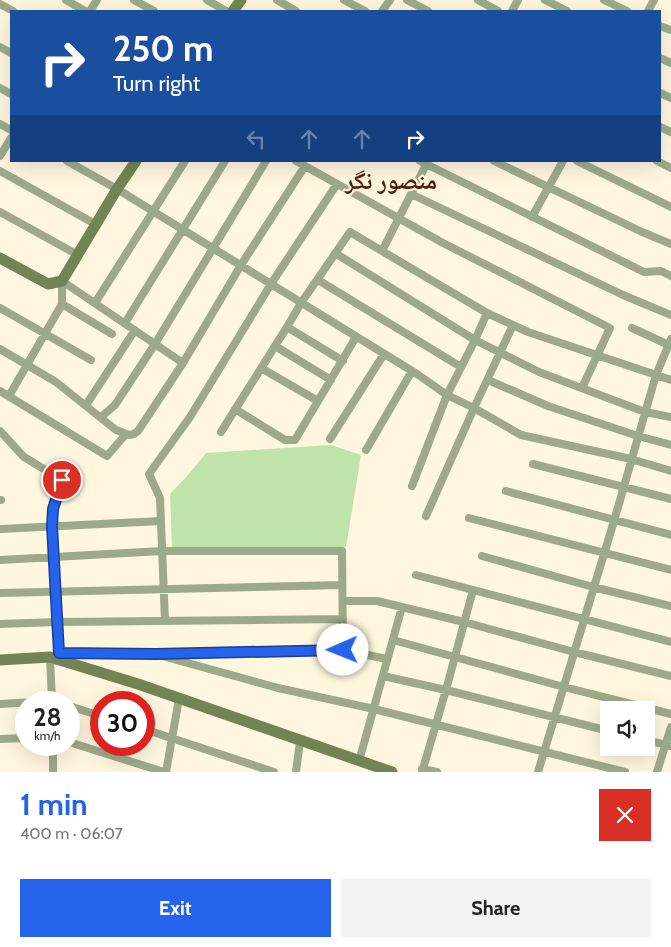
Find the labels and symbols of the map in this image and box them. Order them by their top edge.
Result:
district label: منصور نگر [344,166,437,195]
pin [41,459,83,501]
position arrow [316,623,368,675]
speed limit sign: 30 [90,691,155,756]

